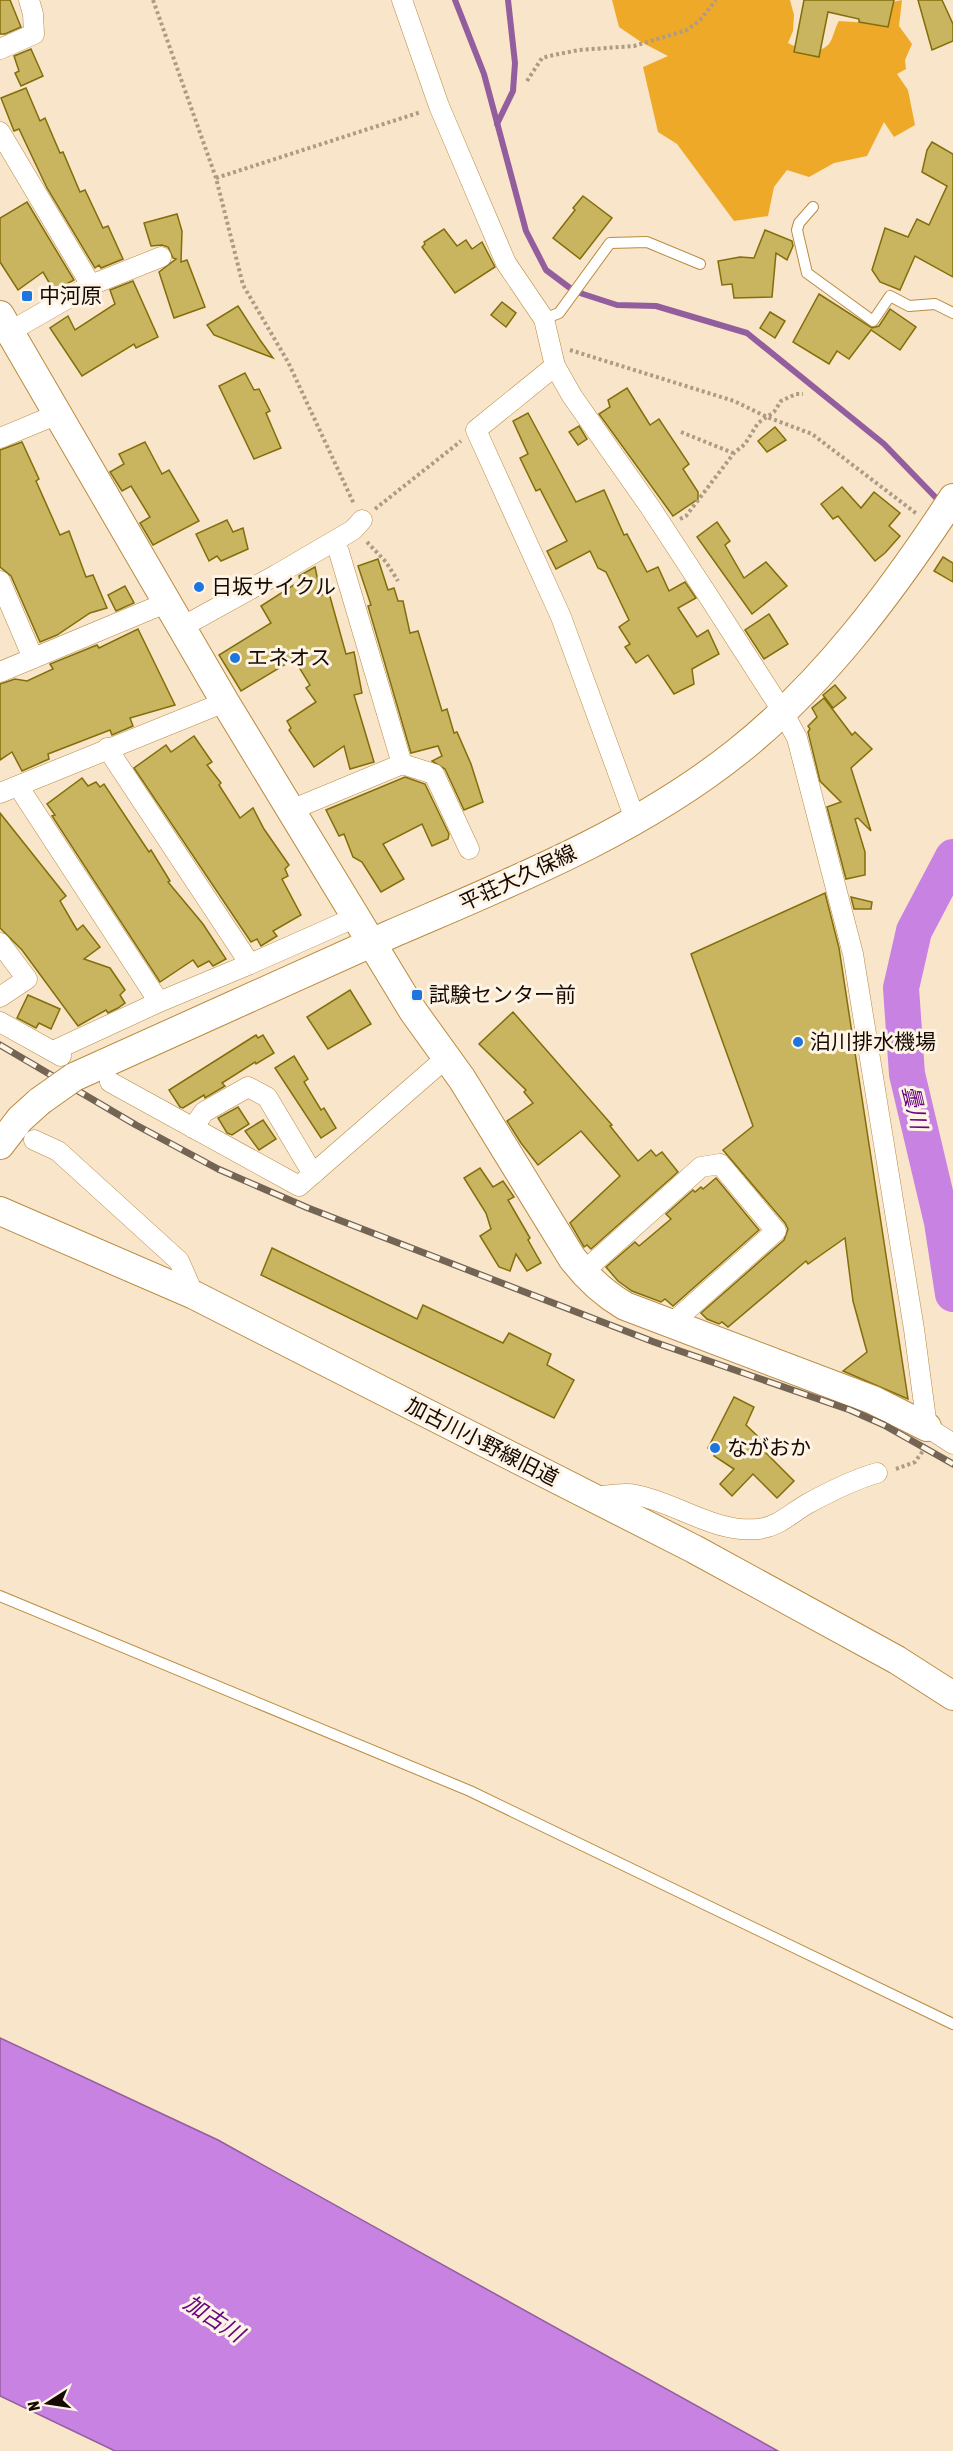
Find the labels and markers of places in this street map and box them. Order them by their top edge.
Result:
place label: 中河原 [39,283,102,307]
marker: 中河原 [20,289,34,303]
place label: 日坂サイクル [211,574,336,598]
marker: 日坂サイクル [192,580,206,594]
place label: エネオス [247,645,331,669]
marker: エネオス [228,651,242,665]
place label: 試験センター前 [429,982,576,1006]
marker: 試験センター前 [410,988,424,1002]
place label: 泊川排水機場 [810,1029,936,1053]
marker: 泊川排水機場 [791,1035,805,1049]
place label: ながおか [727,1435,811,1459]
marker: ながおか [708,1441,722,1455]

